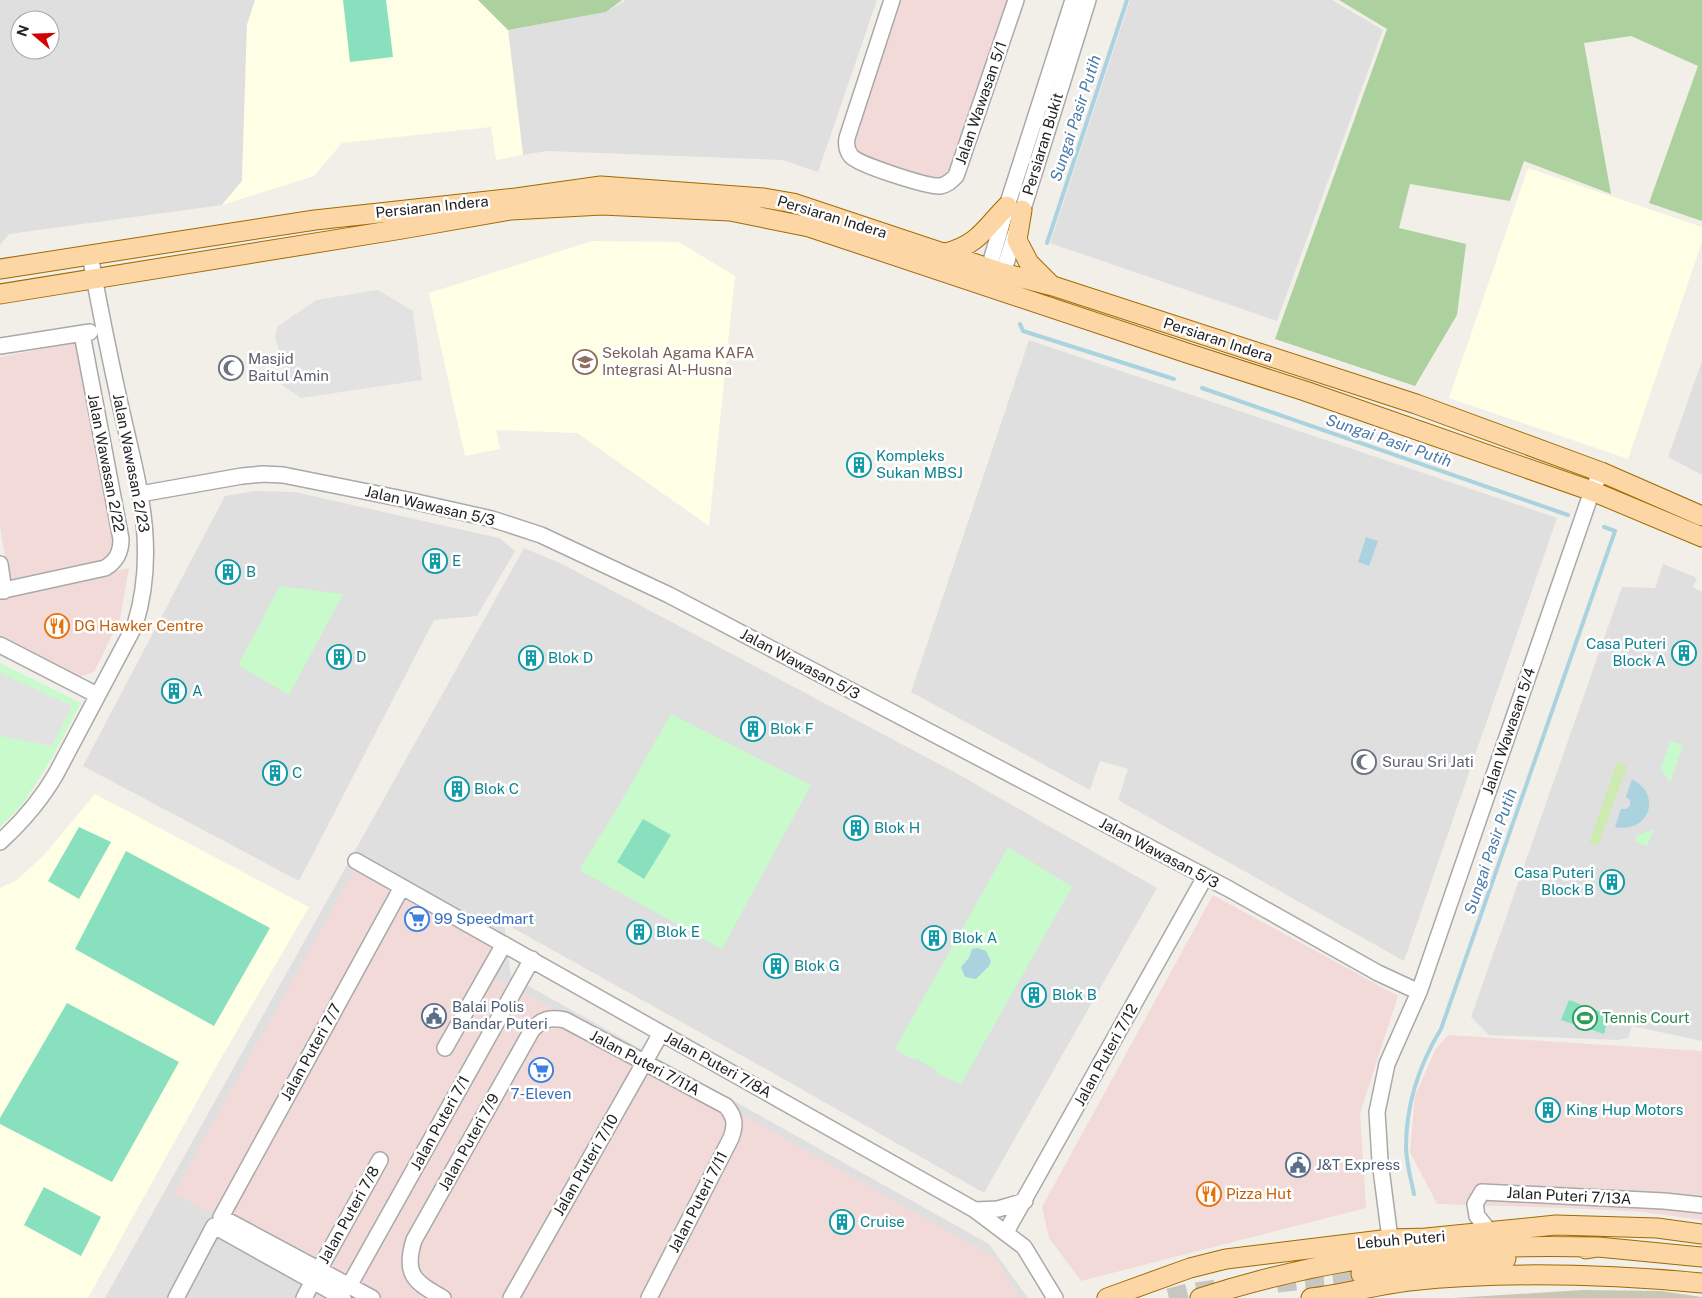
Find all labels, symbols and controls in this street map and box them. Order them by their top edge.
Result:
north arrow [10,10,60,60]
text: N [13,23,32,39]
street label: Jalan Wawasan 5/1 [951,39,1010,167]
water label: Sungai Pasir Putih [1046,53,1105,184]
street label: Persiaran Bukit [1019,90,1066,197]
street label: Persiaran Indera [374,192,489,221]
street label: Persiaran Indera [775,192,889,241]
street label: Persiaran Indera [1161,314,1275,365]
place label: Sekolah Agama KAFA Integrasi Al-Husna [602,344,755,378]
school or university icon: Sekolah Agama KAFA Integrasi Al-Husna [572,349,598,375]
place label: Masjid Baitul Amin [248,350,329,384]
mosque icon: Masjid Baitul Amin [218,355,244,381]
street label: Jalan Wawasan 2/22 [85,392,128,534]
street label: Jalan Wawasan 2/23 [110,392,153,534]
water label: Sungai Pasir Putih [1323,410,1454,471]
place label: Kompleks Sukan MBSJ [876,447,963,481]
building icon: Kompleks Sukan MBSJ [846,452,872,478]
street label: Jalan Wawasan 5/3 [363,482,497,529]
building icon: E [422,548,448,574]
place label: E [452,552,461,569]
building icon: B [215,559,241,585]
place label: B [246,563,256,580]
restaurant icon: DG Hawker Centre [44,613,70,639]
place label: DG Hawker Centre [74,617,204,634]
street label: Jalan Wawasan 5/3 [738,625,863,702]
place label: Casa Puteri Block A [1586,635,1666,669]
building icon: Casa Puteri Block A [1671,640,1697,666]
building icon: D [326,644,352,670]
building icon: Blok D [518,645,544,671]
place label: D [356,648,366,665]
place label: Blok D [548,649,593,666]
street label: Jalan Wawasan 5/4 [1479,665,1538,796]
building icon: A [161,678,187,704]
place label: A [192,682,203,699]
building icon: Blok F [740,716,766,742]
place label: Blok F [770,720,814,737]
mosque icon: Surau Sri Jati [1351,749,1377,775]
place label: Surau Sri Jati [1382,753,1474,770]
building icon: C [262,760,288,786]
place label: C [292,764,302,781]
building icon: Blok C [444,776,470,802]
place label: Blok C [474,780,519,797]
water label: Sungai Pasir Putih [1460,786,1521,917]
street label: Jalan Wawasan 5/3 [1097,814,1222,891]
building icon: Blok H [843,815,869,841]
place label: Blok H [874,819,920,836]
place label: Casa Puteri Block B [1514,864,1594,898]
building icon: Casa Puteri Block B [1599,869,1625,895]
supermarket icon: 99 Speedmart [404,906,430,932]
place label: 99 Speedmart [434,910,534,927]
building icon: Blok E [626,919,652,945]
place label: Blok E [656,923,700,940]
building icon: Blok A [921,925,947,951]
place label: Blok A [952,929,998,946]
building icon: Blok G [763,953,789,979]
place label: Blok G [794,957,840,974]
building icon: Blok B [1021,982,1047,1008]
place label: Blok B [1052,986,1097,1003]
place label: Balai Polis Bandar Puteri [452,998,548,1032]
street label: Jalan Puteri 7/7 [277,1000,344,1103]
street label: Jalan Puteri 7/12 [1070,1001,1141,1109]
public building icon: Balai Polis Bandar Puteri [421,1003,447,1029]
sports icon: Tennis Court [1572,1005,1598,1031]
place label: Tennis Court [1602,1009,1690,1026]
street label: Jalan Puteri 7/11A [587,1026,703,1099]
street label: Jalan Puteri 7/8A [662,1028,775,1101]
supermarket icon: 7-Eleven [528,1057,554,1083]
street label: Jalan Puteri 7/1 [407,1073,472,1173]
place label: 7-Eleven [511,1085,571,1102]
street label: Jalan Puteri 7/9 [435,1090,502,1193]
building icon: King Hup Motors [1535,1097,1561,1123]
place label: King Hup Motors [1566,1101,1683,1118]
street label: Jalan Puteri 7/10 [550,1111,622,1218]
street label: Jalan Puteri 7/11 [665,1148,730,1255]
public building icon: J&T Express [1285,1152,1311,1178]
place label: J&T Express [1316,1156,1400,1173]
street label: Jalan Puteri 7/8 [315,1163,382,1266]
restaurant icon: Pizza Hut [1196,1181,1222,1207]
street label: Jalan Puteri 7/13A [1506,1184,1632,1207]
place label: Pizza Hut [1226,1185,1292,1202]
building icon: Cruise [829,1209,855,1235]
place label: Cruise [860,1213,905,1230]
street label: Lebuh Puteri [1356,1227,1446,1252]

